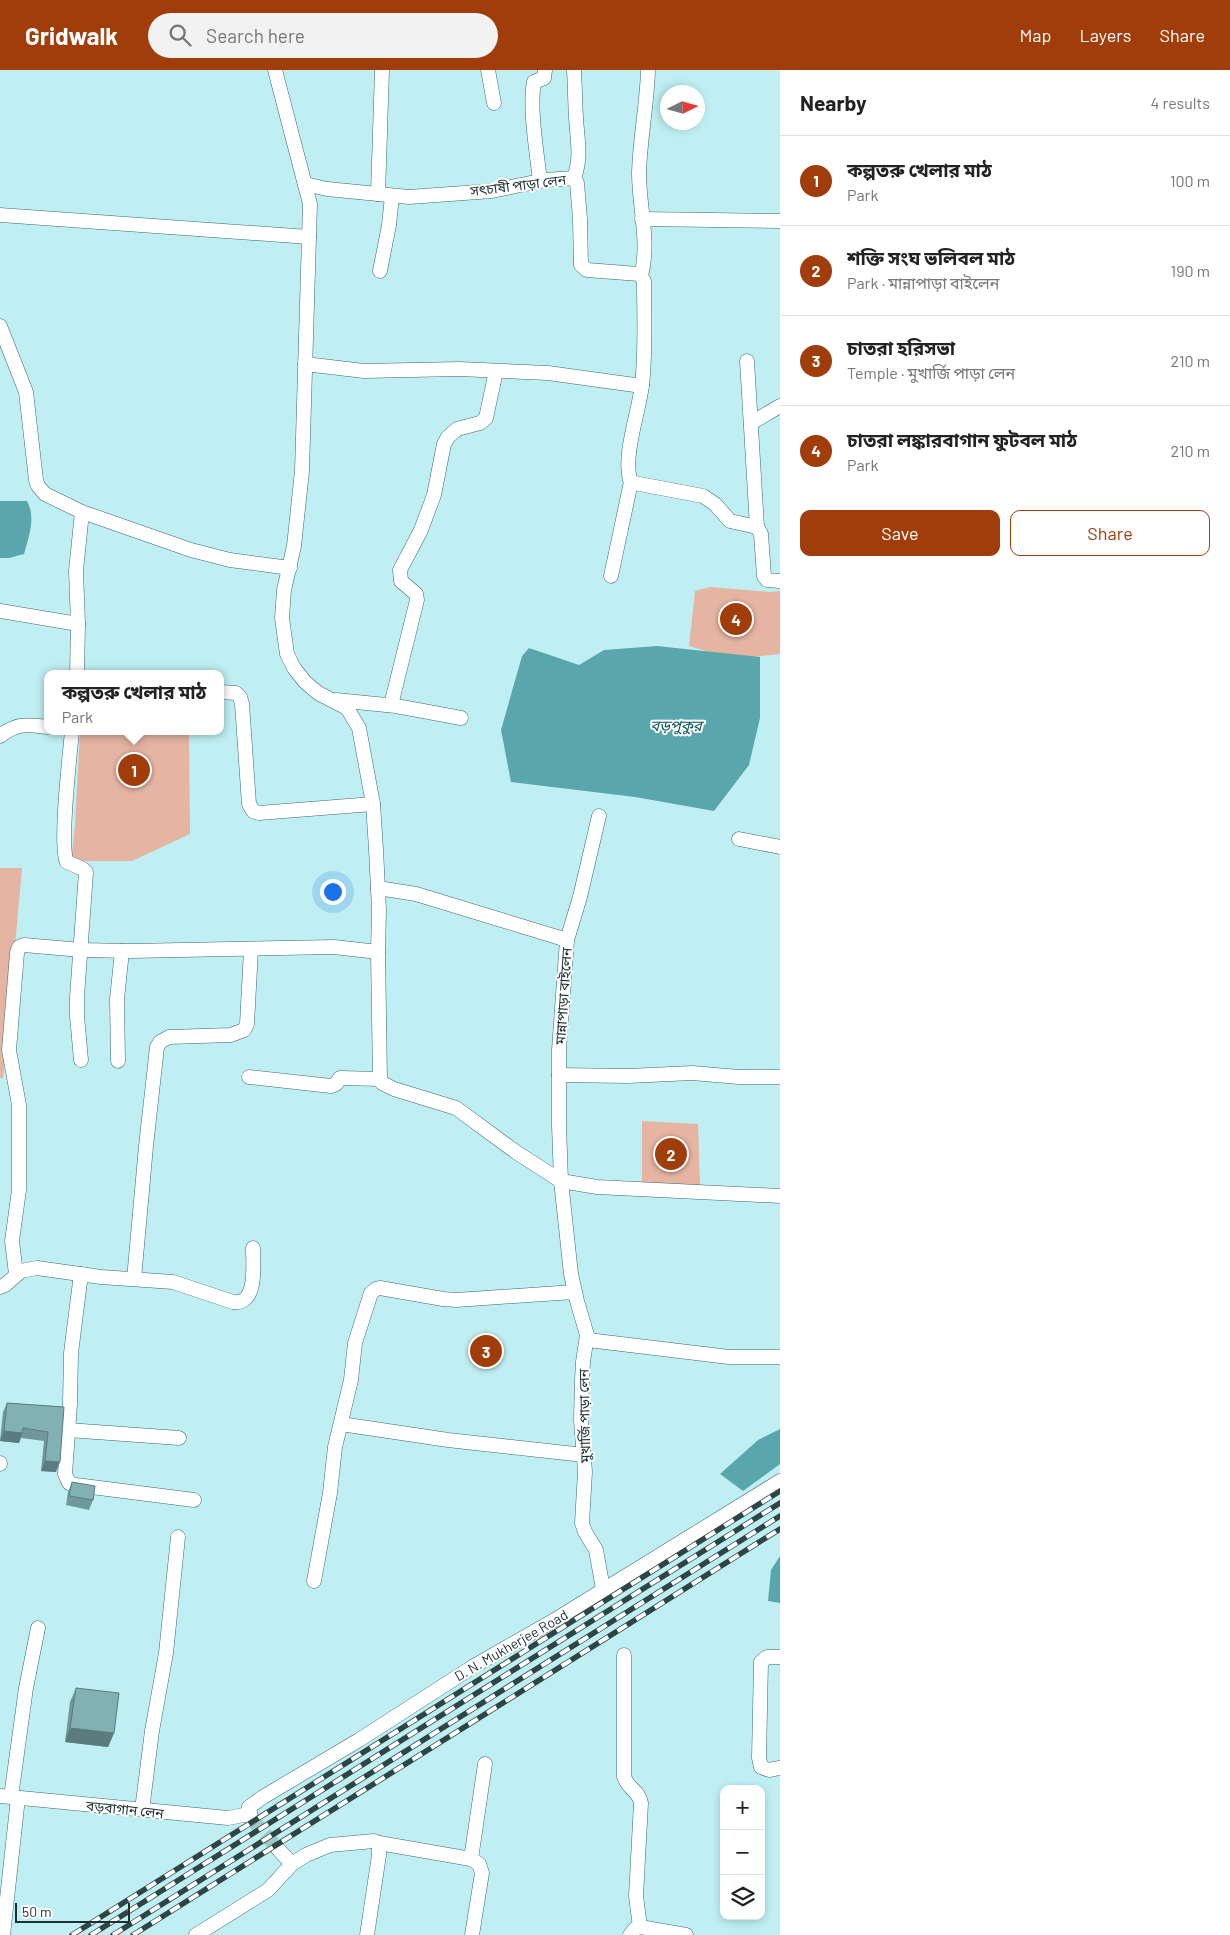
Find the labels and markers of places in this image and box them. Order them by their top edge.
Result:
pin: 4 [720,600,752,638]
pin: 1 [118,751,150,789]
pin: 2 [655,1135,687,1173]
pin: 3 [470,1332,502,1370]

